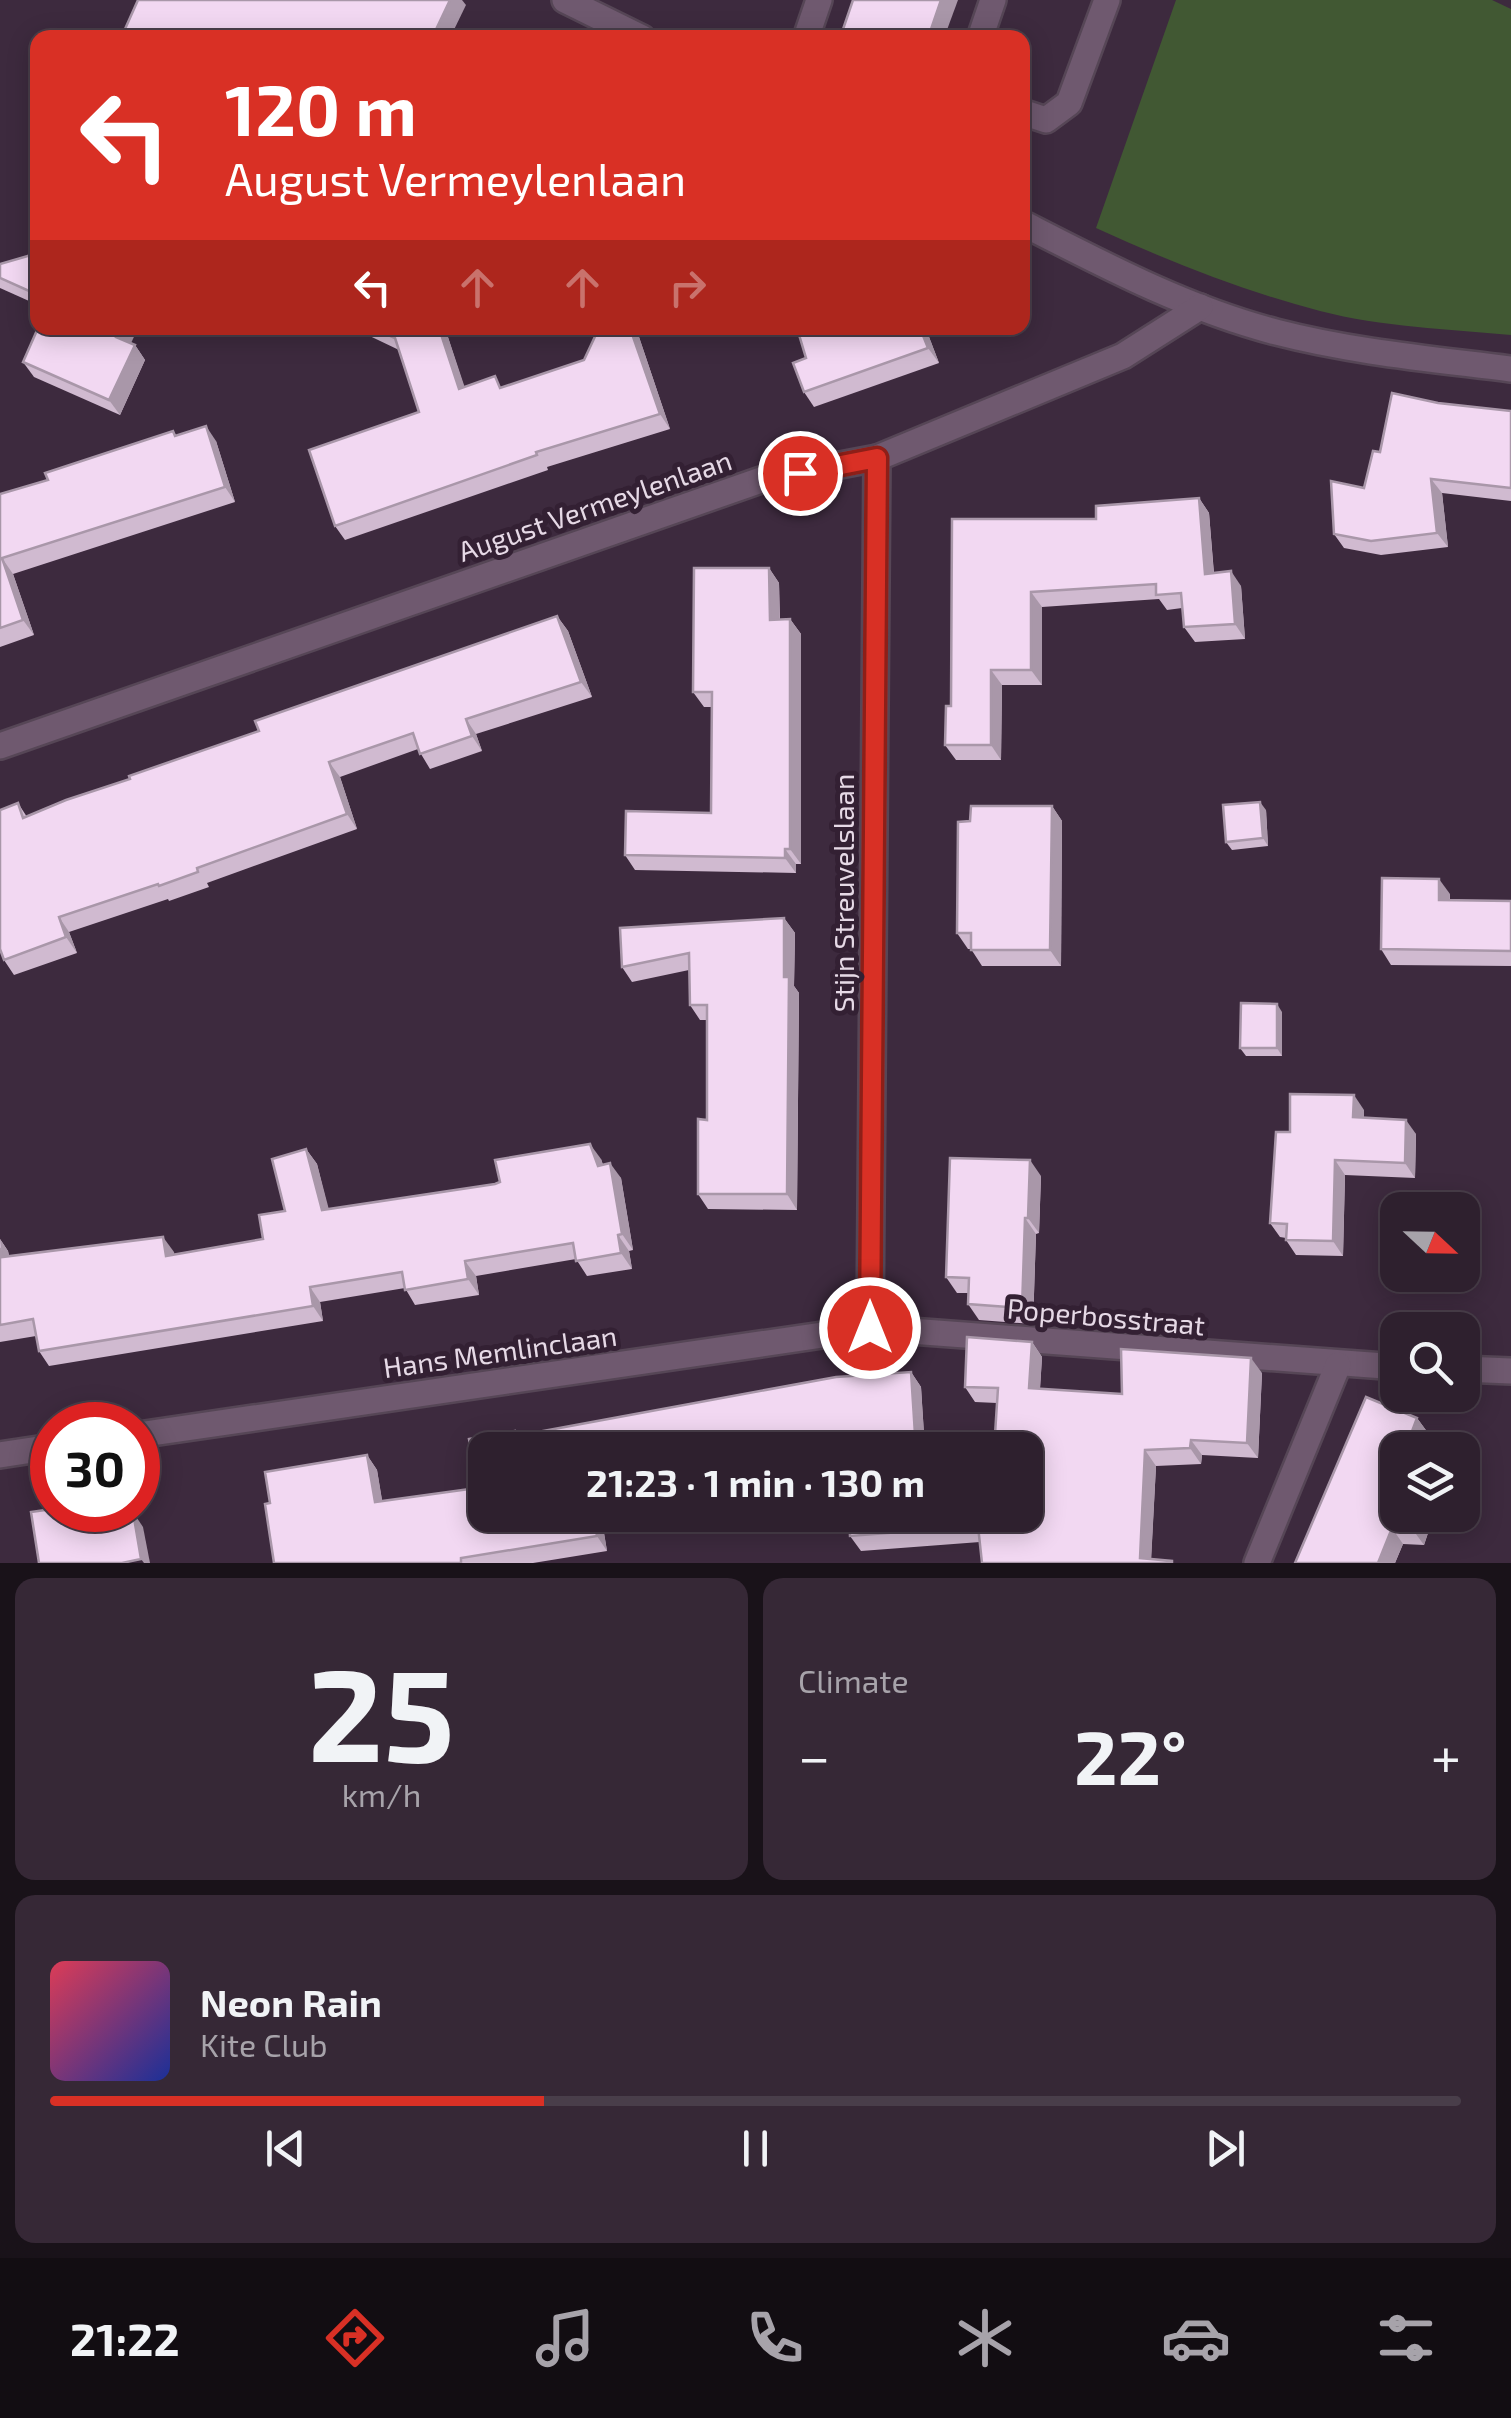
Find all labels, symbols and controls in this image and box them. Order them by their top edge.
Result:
text: 120 m [225,66,417,150]
icon: left [60,70,190,200]
text: August Vermeylenlaan [225,151,686,205]
icon: left [345,260,400,315]
icon: ahead [450,260,505,315]
icon: ahead [555,260,610,315]
icon: right [660,260,715,315]
pin [758,431,843,516]
street label: August Vermeylenlaan [453,442,736,568]
icon: arrive [773,446,828,501]
street label: Stijn Streuvelslaan [826,774,860,1012]
north arrow [1380,1192,1480,1292]
map controls [1380,1192,1480,1532]
position arrow [818,1276,922,1380]
street label: Poperbosstraat [1006,1290,1206,1342]
button: search [1380,1312,1480,1412]
street label: Hans Memlinclaan [381,1318,619,1384]
speed limit sign: 30 [30,1402,160,1532]
button: layers [1380,1432,1480,1532]
text: 21:23 · 1 min · 130 m [586,1459,925,1505]
text: 25 [308,1632,455,1788]
text: Climate [798,1661,909,1699]
text: 22° [1074,1710,1187,1800]
text: − [798,1722,830,1788]
text: + [1431,1722,1461,1788]
text: km/h [342,1775,421,1813]
text: Neon Rain [200,1979,382,2025]
text: Kite Club [200,2025,328,2063]
icon: previous [258,2121,313,2176]
icon: pause [728,2121,783,2176]
icon: next [1198,2121,1253,2176]
icon: directions [320,2303,390,2373]
icon: music [530,2303,600,2373]
icon: phone [740,2303,810,2373]
icon: climate [950,2303,1020,2373]
icon: car [1161,2303,1231,2373]
icon: filters [1371,2303,1441,2373]
text: 21:22 [70,2311,180,2365]

